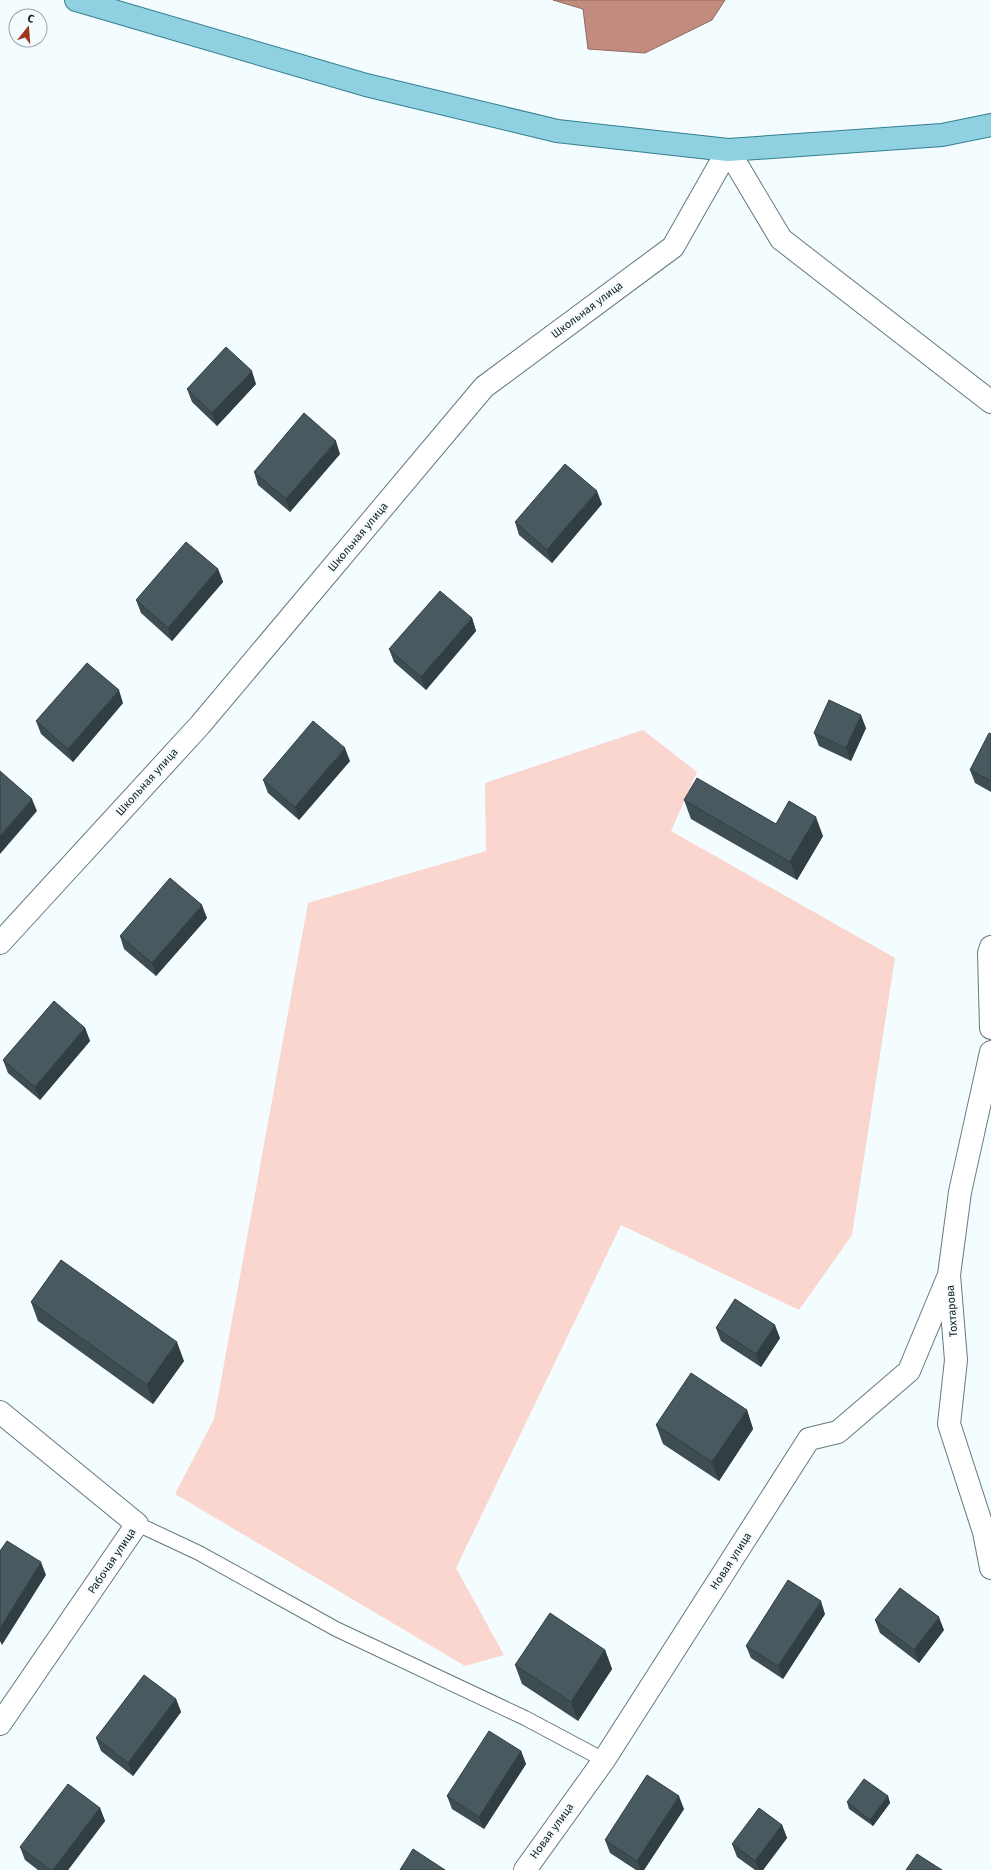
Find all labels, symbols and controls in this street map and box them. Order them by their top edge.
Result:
north arrow [8,8,48,48]
text: С [26,12,36,26]
street label: Школьная улица [549,279,625,341]
street label: Школьная улица [325,500,391,574]
street label: Школьная улица [113,746,181,818]
street label: Тохтарова [944,1284,960,1338]
street label: Рабочая улица [85,1526,139,1596]
street label: Новая улица [708,1530,754,1592]
street label: Новая улица [527,1801,577,1861]

